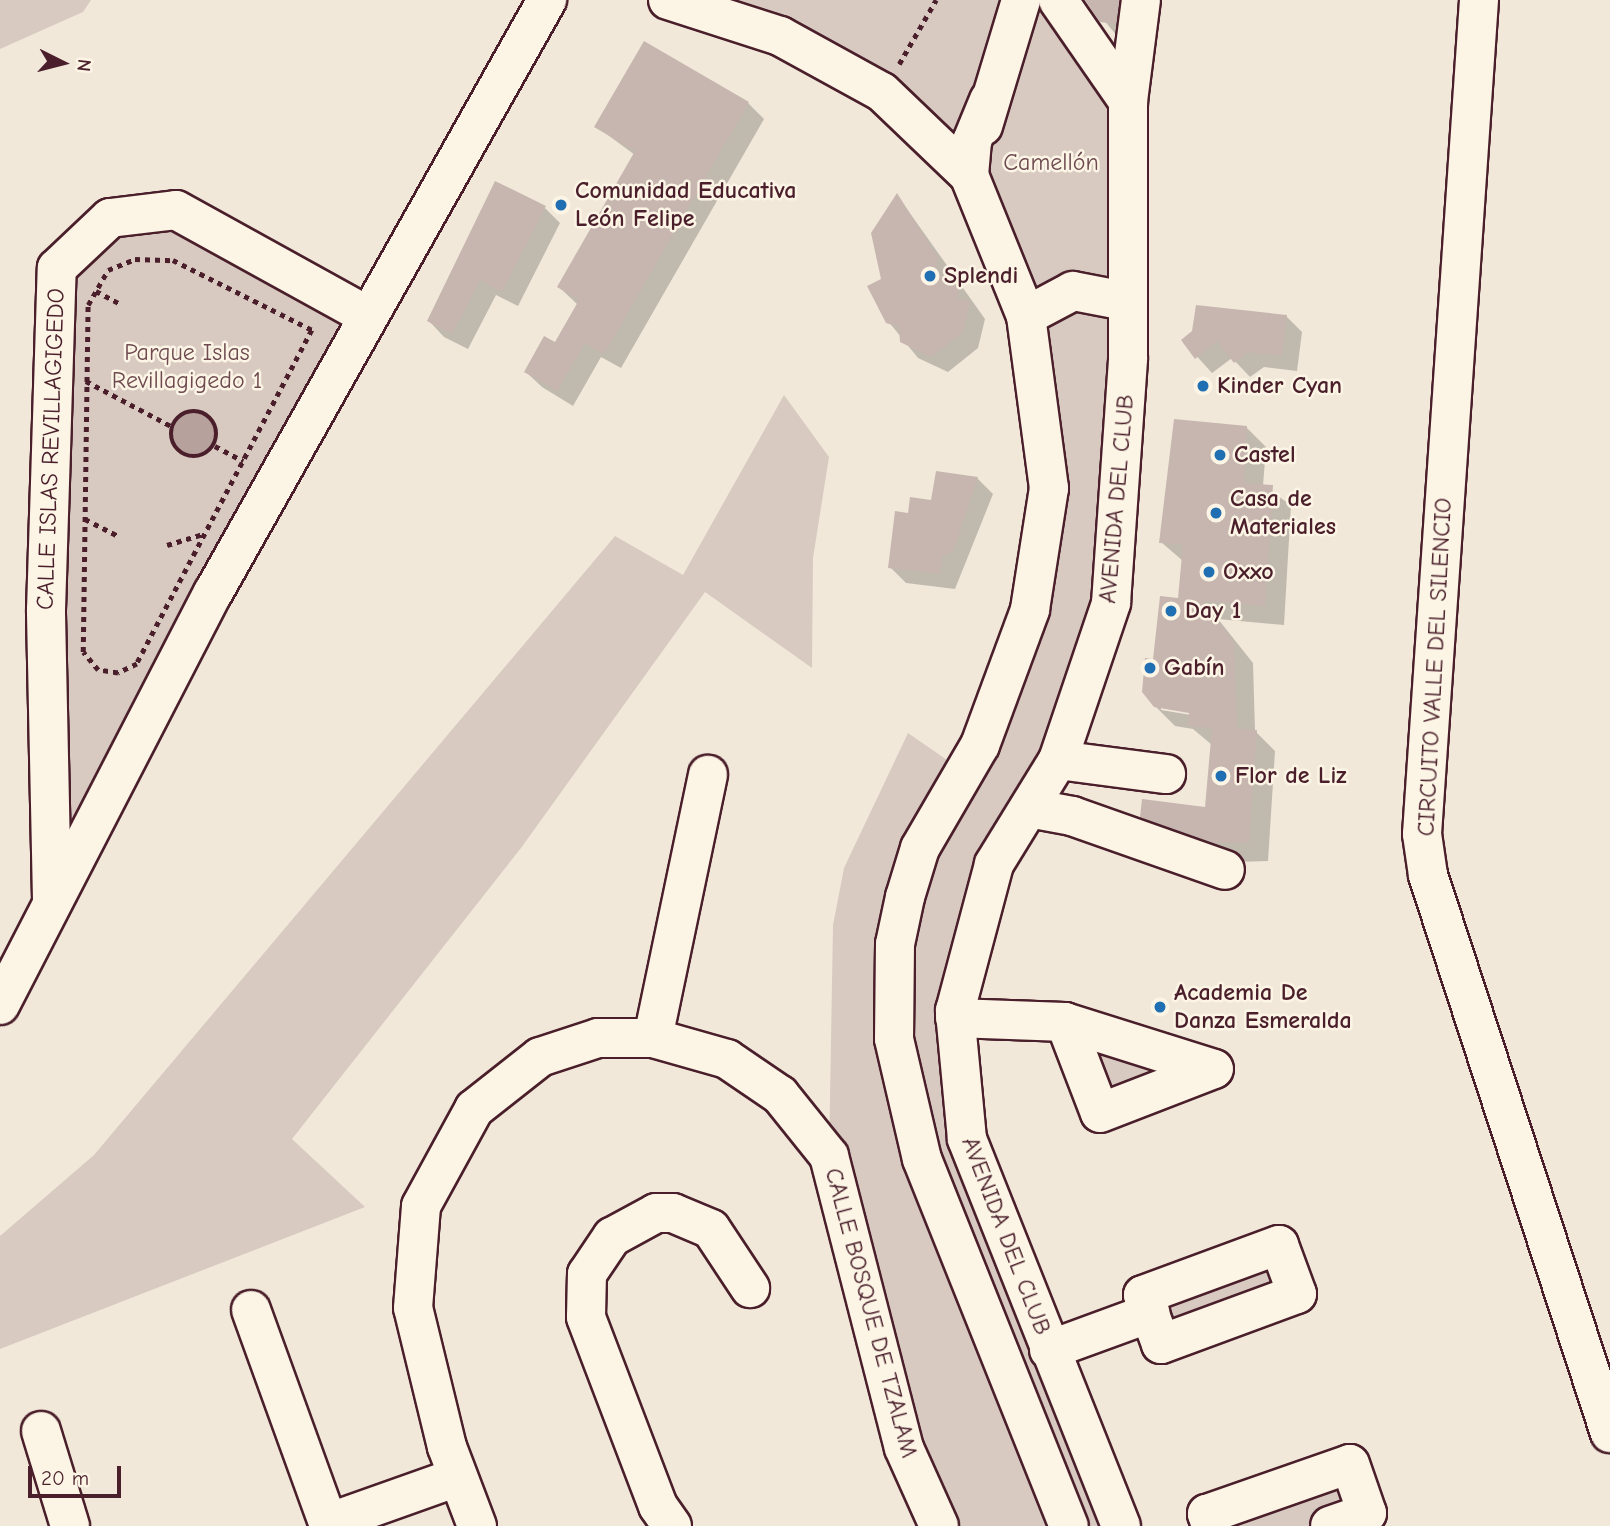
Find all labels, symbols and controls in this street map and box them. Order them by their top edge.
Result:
north arrow [28,28,98,98]
text: N [72,58,95,72]
park label: Camellón [1003,149,1099,177]
place label: Comunidad Educativa León Felipe [575,177,796,233]
marker: Comunidad Educativa León Felipe [553,197,569,213]
place label: Splendi [944,262,1018,290]
marker: Splendi [922,268,938,284]
street label: CALLE ISLAS REVILLAGIGEDO [31,288,71,610]
park label: Parque Islas Revillagigedo 1 [112,339,262,395]
place label: Kinder Cyan [1217,372,1342,400]
marker: Kinder Cyan [1195,378,1211,394]
street label: AVENIDA DEL CLUB [1094,393,1140,605]
place label: Castel [1234,441,1296,469]
marker: Castel [1212,447,1228,463]
place label: Casa de Materiales [1230,485,1336,541]
street label: CIRCUITO VALLE DEL SILENCIO [1412,497,1458,837]
marker: Casa de Materiales [1208,505,1224,521]
place label: Oxxo [1223,558,1274,586]
marker: Oxxo [1201,564,1217,580]
place label: Day 1 [1185,597,1241,625]
marker: Day 1 [1163,603,1179,619]
place label: Gabín [1164,654,1225,682]
marker: Gabín [1142,660,1158,676]
place label: Flor de Liz [1235,762,1347,790]
marker: Flor de Liz [1213,768,1229,784]
place label: Academia De Danza Esmeralda [1174,979,1352,1035]
marker: Academia De Danza Esmeralda [1152,999,1168,1015]
street label: AVENIDA DEL CLUB [955,1133,1057,1339]
street label: CALLE BOSQUE DE TZALAM [818,1165,924,1461]
scale bar [32,1452,124,1496]
text: 20 m [41,1466,89,1490]

